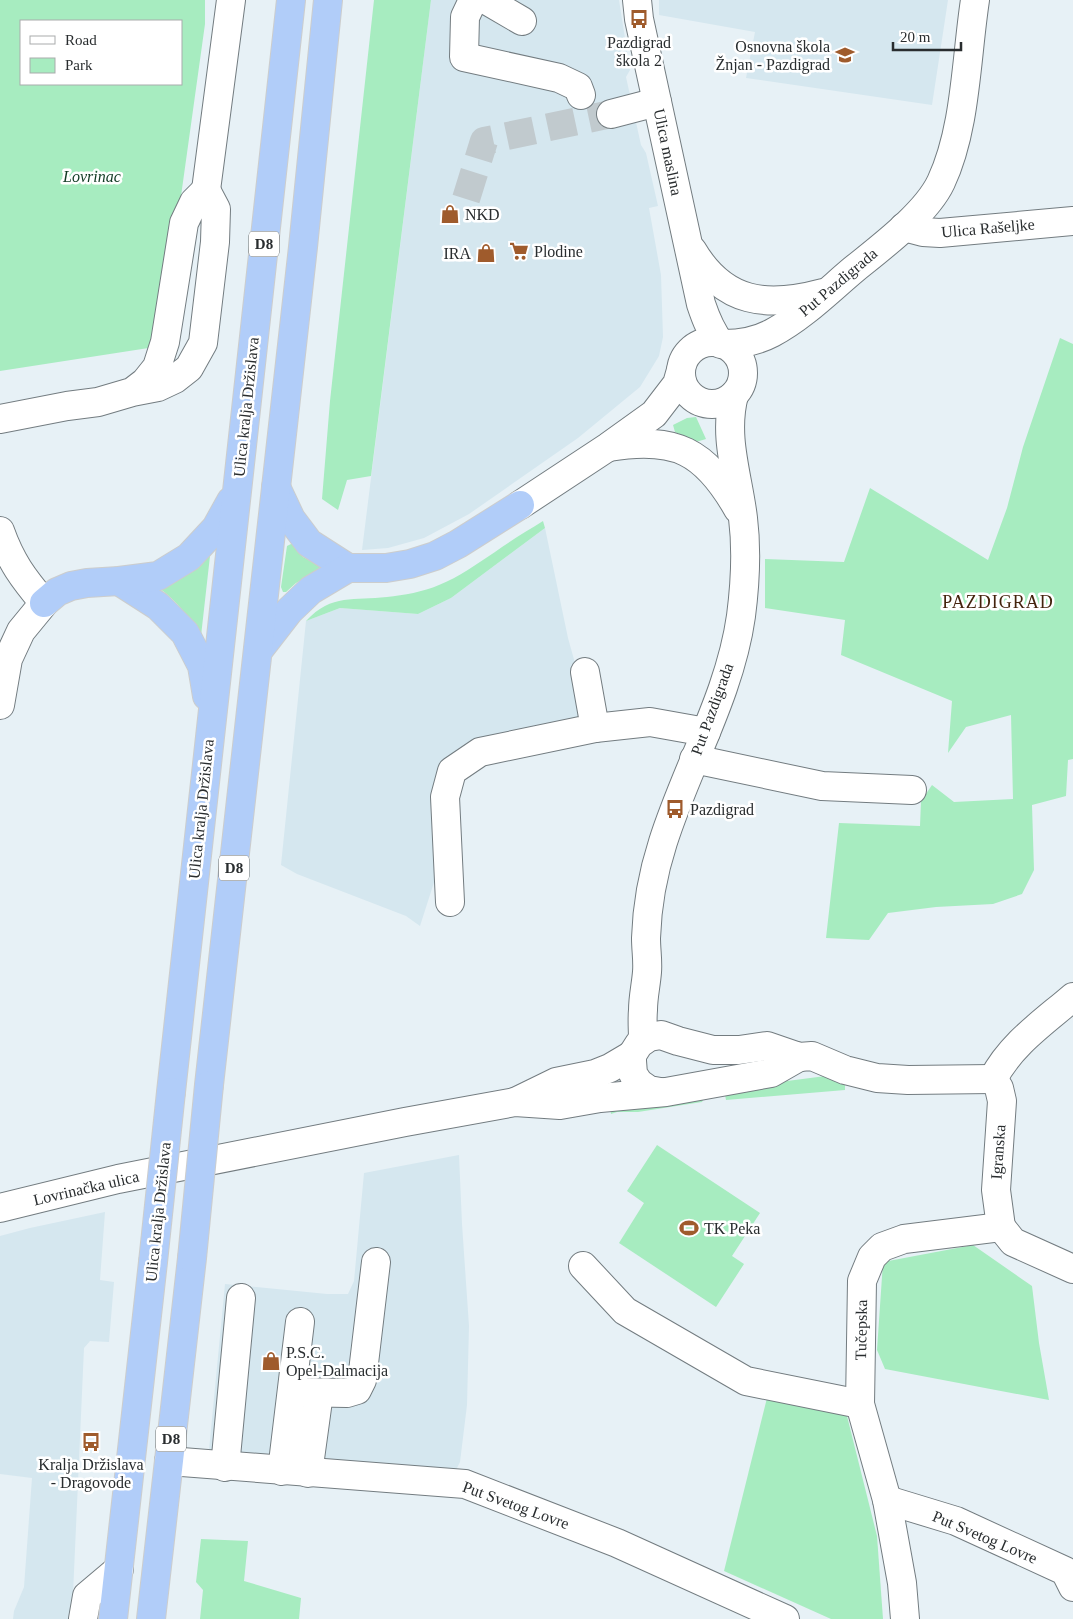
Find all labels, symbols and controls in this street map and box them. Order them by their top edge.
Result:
bus stop icon: Pazdigrad škola 2 [628,8,650,30]
legend [20,20,182,85]
scale bar [893,20,960,52]
text: 20 m [900,29,931,45]
text: Road [65,32,97,48]
place label: Pazdigrad škola 2 [607,34,671,69]
place label: Osnovna škola Žnjan - Pazdigrad [715,38,830,74]
school or university icon: Osnovna škola Žnjan - Pazdigrad [834,44,856,66]
text: Park [65,57,93,73]
street label: Ulica maslina [650,107,686,197]
park label: Lovrinac [62,168,121,185]
shop icon: NKD [439,203,461,225]
place label: NKD [465,206,500,223]
street label: Ulica Rašeljke [941,215,1036,242]
road number: D8 [249,232,279,256]
supermarket icon: Plodine [508,240,530,262]
shop icon: IRA [475,242,497,264]
place label: Plodine [534,243,583,260]
street label: Put Pazdigrada [796,244,881,320]
place label: IRA [443,245,471,262]
street label: Ulica kralja Držislava [230,336,263,478]
district label: PAZDIGRAD [942,592,1054,612]
street label: Put Pazdigrada [688,661,737,758]
street label: Ulica kralja Držislava [185,738,218,880]
bus stop icon: Pazdigrad [664,798,686,820]
place label: Pazdigrad [690,801,754,819]
road number: D8 [219,856,249,880]
street label: Igranska [988,1124,1009,1180]
street label: Ulica kralja Držislava [142,1141,175,1283]
street label: Lovrinačka ulica [31,1168,141,1208]
sports icon: TK Peka [678,1217,700,1239]
place label: TK Peka [704,1220,760,1237]
street label: Tučepska [852,1299,871,1361]
place label: P.S.C. Opel-Dalmacija [286,1344,388,1380]
shop icon: P.S.C. Opel-Dalmacija [260,1350,282,1372]
road number: D8 [156,1426,186,1452]
bus stop icon: Kralja Držislava - Dragovode [80,1431,102,1453]
place label: Kralja Držislava - Dragovode [38,1456,144,1492]
street label: Put Svetog Lovre [460,1478,572,1533]
street label: Put Svetog Lovre [930,1507,1040,1568]

